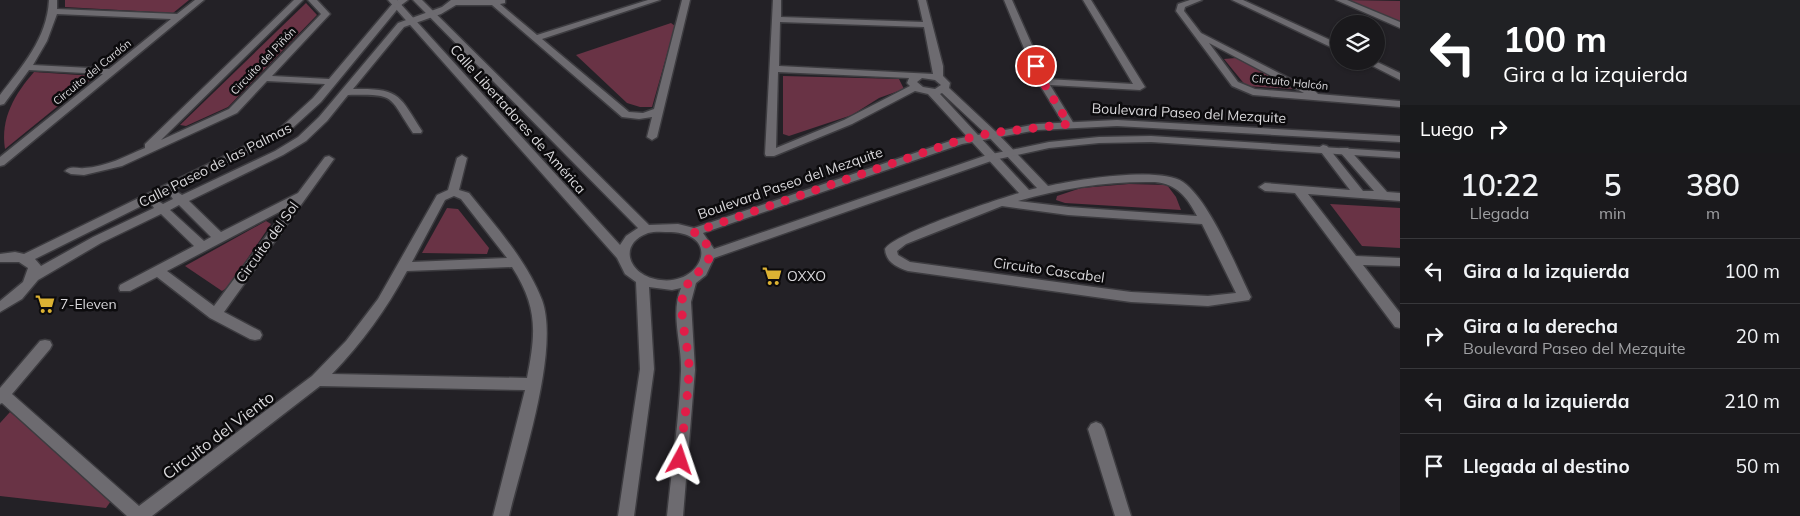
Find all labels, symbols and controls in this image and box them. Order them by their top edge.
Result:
map controls [1330,15,1385,70]
button: layers [1330,15,1385,70]
text: 100 m [1503,17,1607,61]
icon: left [1420,20,1485,85]
street label: Circuito del Piñón [227,24,299,98]
street label: Circuito del Cardón [50,36,134,108]
street label: Calle Libertadores de América [446,41,590,197]
pin [1015,45,1057,87]
icon: arrive [1022,52,1050,80]
text: Gira a la izquierda [1503,60,1688,88]
street label: Circuito Halcón [1251,71,1329,93]
street label: Boulevard Paseo del Mezquite [1091,99,1287,127]
icon: right [1484,115,1512,143]
text: Luego [1420,117,1474,141]
street label: Calle Paseo de las Palmas [136,119,295,211]
street label: Boulevard Paseo del Mezquite [695,143,885,223]
text: 10:22 [1460,166,1539,204]
text: 5 [1604,166,1622,204]
text: 380 [1686,166,1740,204]
street label: Circuito del Sol [232,198,302,286]
text: Llegada [1470,203,1529,223]
text: min [1599,203,1626,223]
text: m [1706,203,1720,223]
street label: Circuito Cascabel [992,253,1106,287]
icon: left [1420,257,1448,285]
text: Gira a la izquierda [1463,259,1629,283]
text: 100 m [1724,259,1780,283]
supermarket icon: OXXO [761,265,783,287]
place label: OXXO [787,267,826,285]
supermarket icon: 7-Eleven [34,293,56,315]
place label: 7-Eleven [60,295,117,313]
text: Gira a la derecha [1463,314,1618,338]
icon: right [1420,322,1448,350]
text: 20 m [1736,324,1780,348]
text: Boulevard Paseo del Mezquite [1463,338,1685,358]
street label: Circuito del Viento [158,387,278,483]
icon: left [1420,387,1448,415]
text: Gira a la izquierda [1463,389,1629,413]
text: 210 m [1724,389,1780,413]
position arrow [653,433,705,485]
icon: arrive [1420,452,1448,480]
text: Llegada al destino [1463,454,1630,478]
text: 50 m [1736,454,1780,478]

